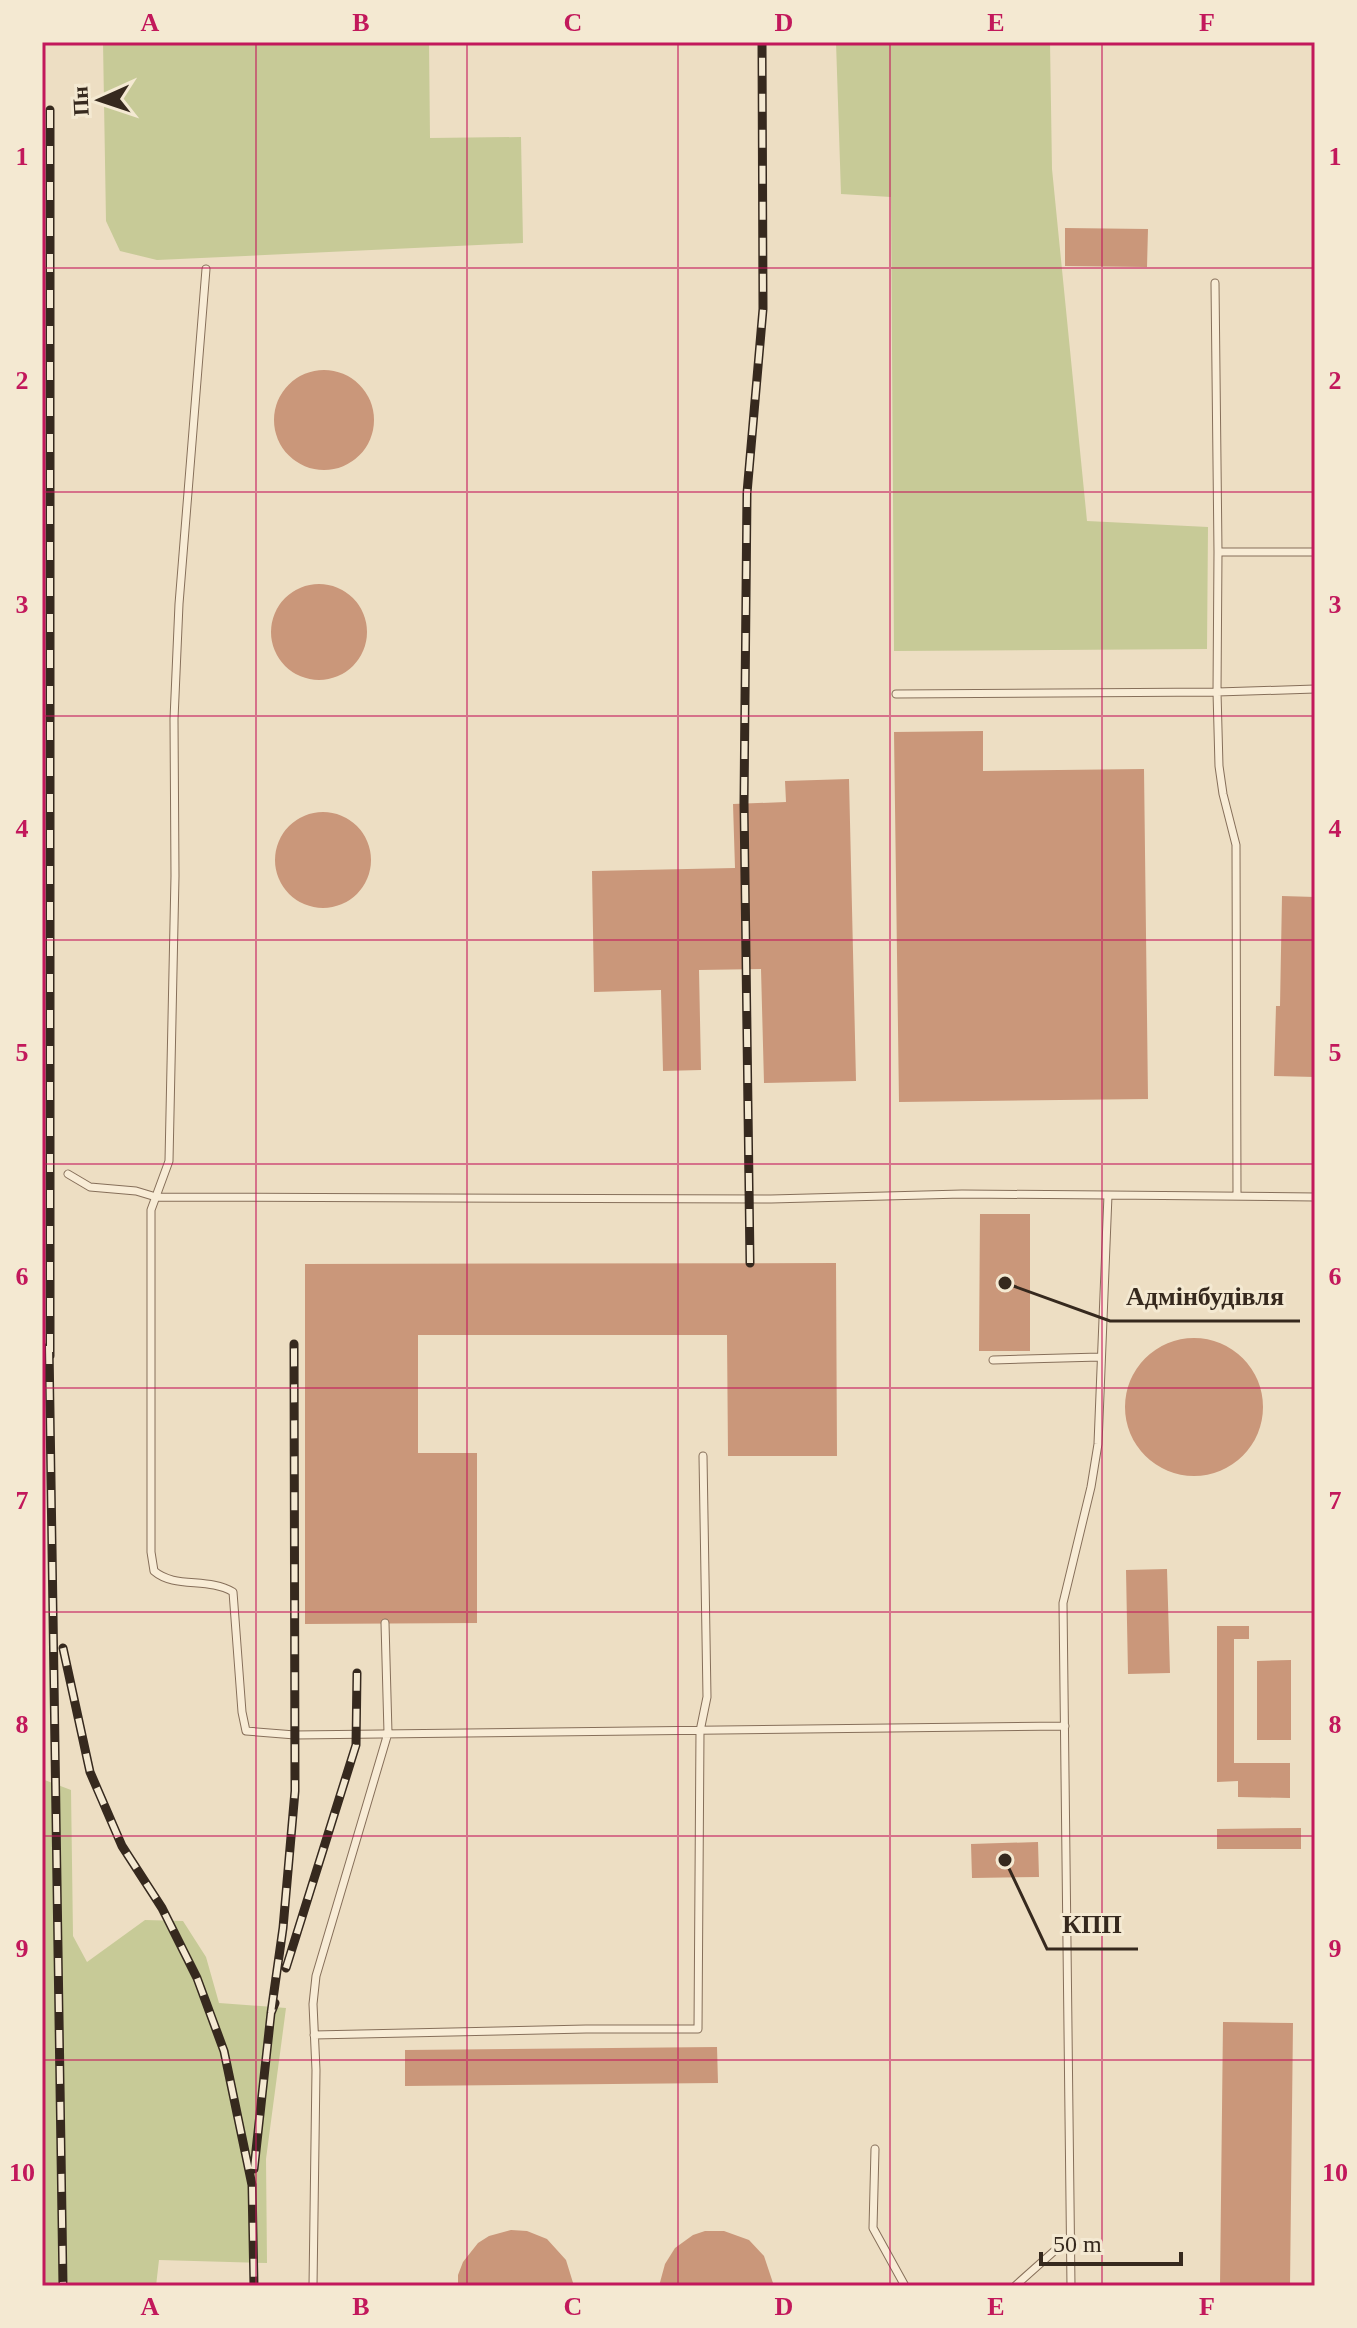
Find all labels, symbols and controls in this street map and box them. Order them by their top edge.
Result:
text: A [141,8,160,37]
text: B [352,8,370,37]
text: C [564,8,582,37]
text: D [775,8,793,37]
text: E [987,8,1005,37]
text: F [1199,8,1215,37]
north arrow [60,60,140,140]
text: Пн [67,85,94,117]
text: 1 [16,142,29,171]
text: 1 [1329,142,1342,171]
text: 2 [16,366,29,395]
text: 2 [1329,366,1342,395]
text: 3 [16,590,29,619]
text: 3 [1329,590,1342,619]
text: 4 [16,814,29,843]
text: 4 [1329,814,1342,843]
text: 5 [16,1038,29,1067]
text: 5 [1329,1038,1342,1067]
text: 6 [16,1262,29,1291]
text: 6 [1329,1262,1342,1291]
callout: Адмінбудівля [1110,1271,1300,1321]
text: Адмінбудівля [1126,1282,1284,1311]
text: 7 [16,1486,29,1515]
text: 7 [1329,1486,1342,1515]
text: 8 [16,1710,29,1739]
text: 8 [1329,1710,1342,1739]
callout: КПП [1047,1899,1138,1949]
text: КПП [1062,1910,1122,1939]
text: 9 [16,1934,29,1963]
text: 9 [1329,1934,1342,1963]
text: 10 [9,2158,35,2187]
text: 10 [1322,2158,1348,2187]
scale bar [1041,2216,1181,2266]
text: 50 m [1053,2231,1102,2257]
text: A [141,2292,160,2321]
text: B [352,2292,370,2321]
text: C [564,2292,582,2321]
text: D [775,2292,793,2321]
text: E [987,2292,1005,2321]
text: F [1199,2292,1215,2321]

